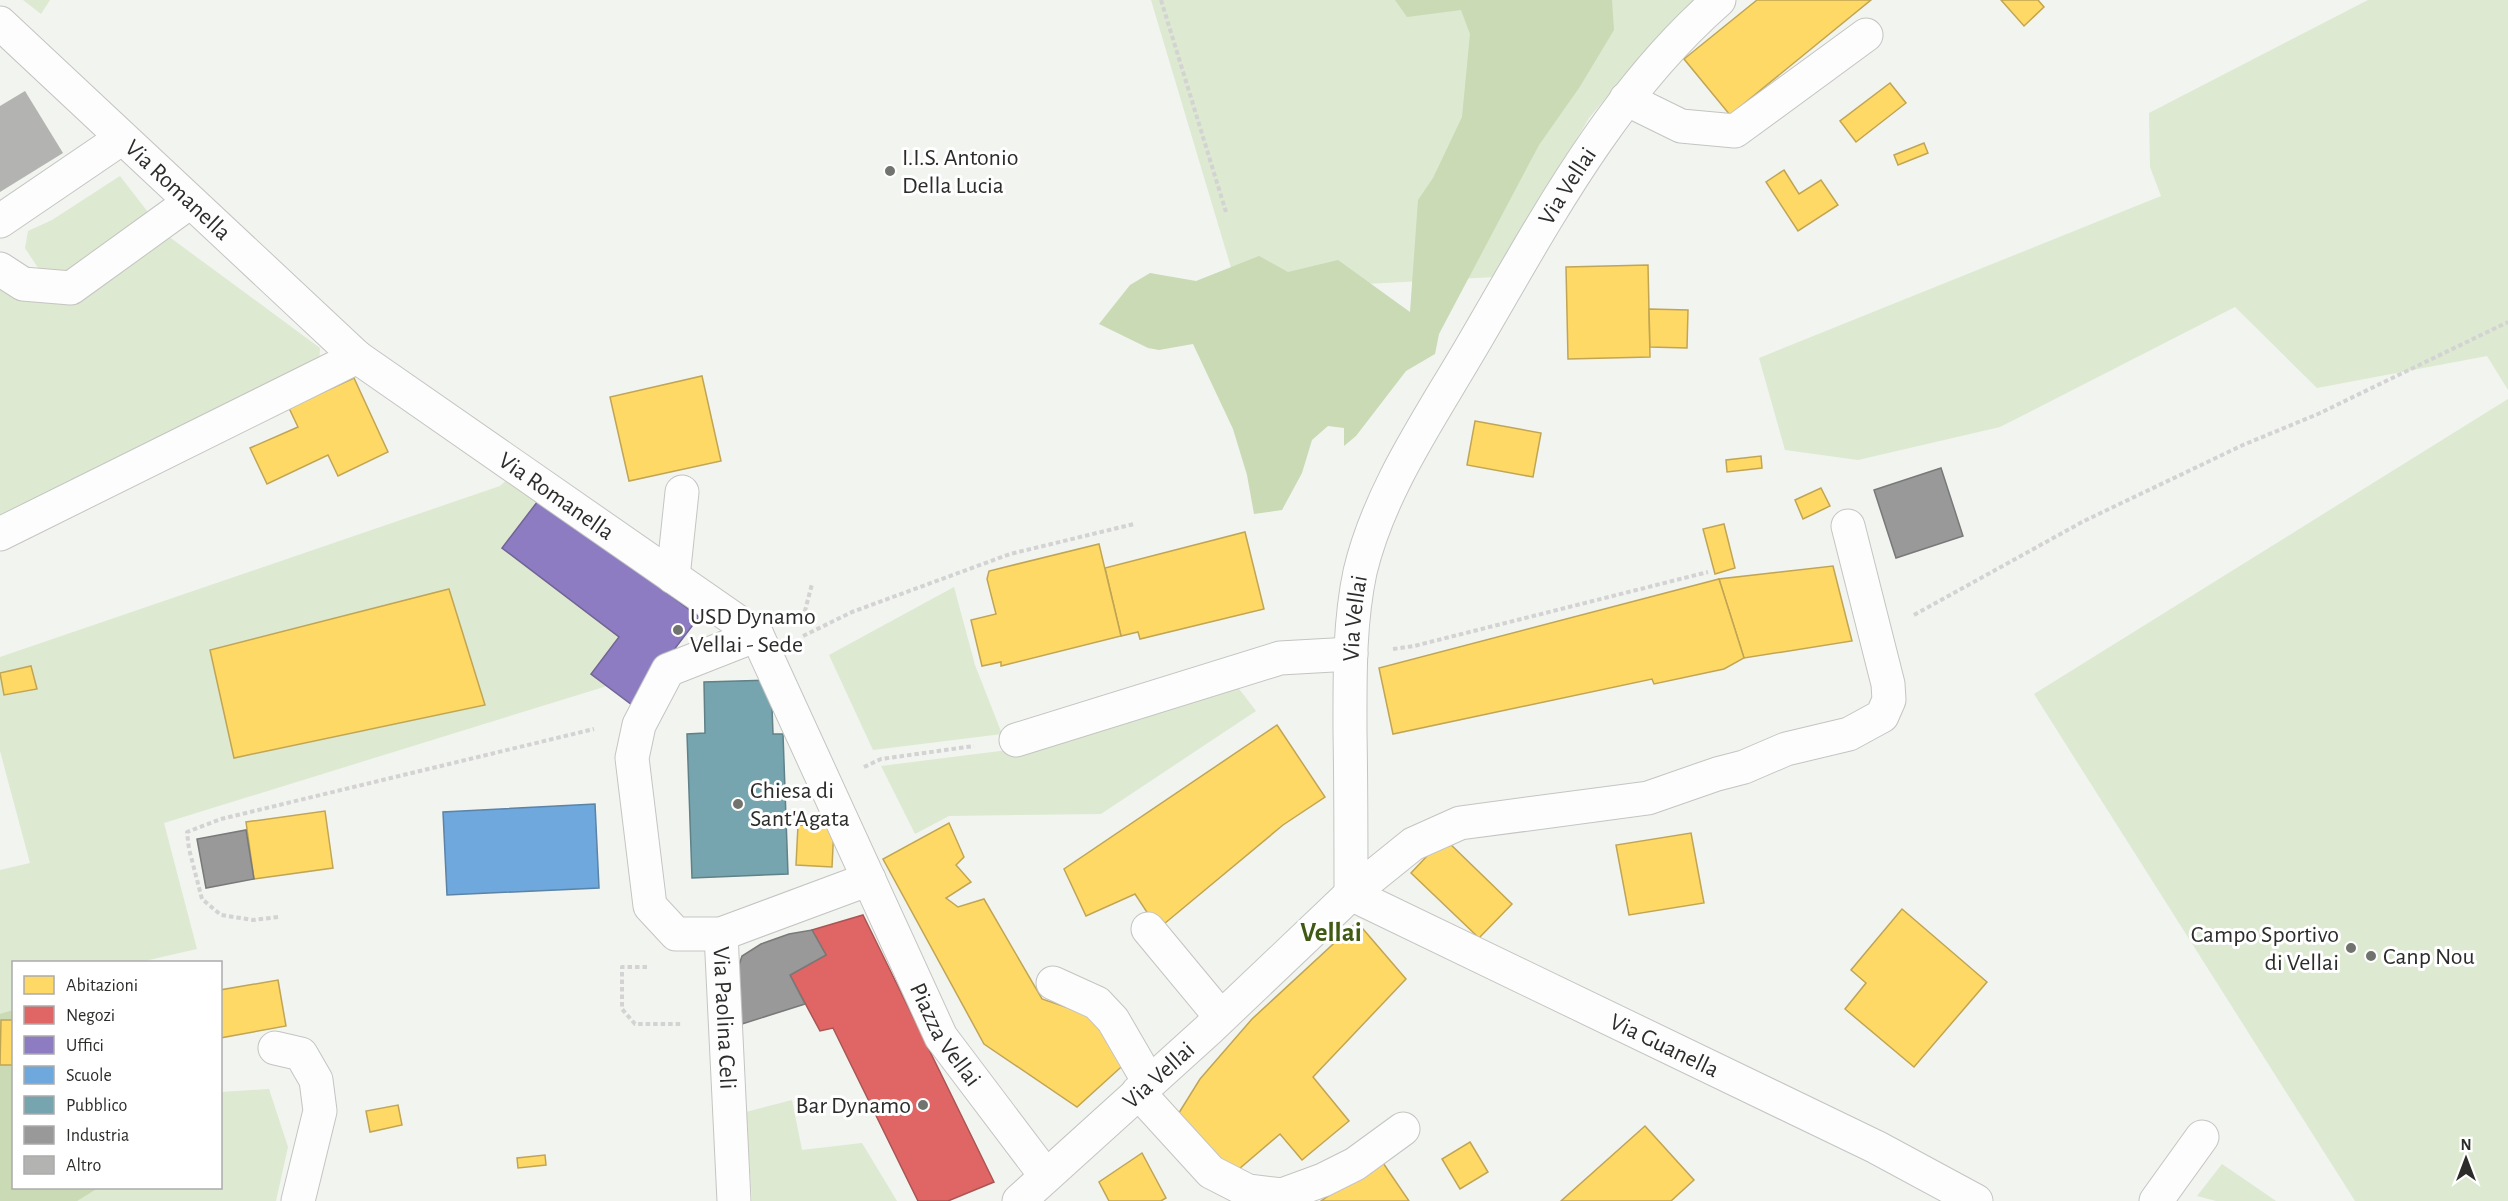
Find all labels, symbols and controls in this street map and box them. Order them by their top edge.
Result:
street label: Via Romanella [120,136,235,245]
street label: Via Vellai [1535,143,1601,229]
place label: I.I.S. Antonio Della Lucia [902,146,1019,198]
marker: I.I.S. Antonio Della Lucia [883,164,897,178]
street label: Via Romanella [494,448,618,545]
street label: Via Vellai [1340,573,1372,662]
place label: USD Dynamo Vellai - Sede [690,605,816,657]
marker: USD Dynamo Vellai - Sede [671,623,685,637]
place label: Chiesa di Sant'Agata [750,779,850,831]
marker: Chiesa di Sant'Agata [731,797,745,811]
district label: Vellai [1300,919,1362,946]
place label: Campo Sportivo di Vellai [2191,923,2339,975]
marker: Campo Sportivo di Vellai [2344,941,2358,955]
place label: Canp Nou [2383,945,2475,969]
street label: Via Paolina Celi [709,946,740,1090]
marker: Canp Nou [2364,949,2378,963]
legend [12,961,222,1189]
text: Abitazioni [66,977,138,995]
street label: Piazza Vellai [905,979,985,1091]
text: Negozi [66,1007,115,1025]
street label: Via Guanella [1606,1010,1722,1082]
text: Uffici [66,1037,104,1055]
street label: Via Vellai [1119,1038,1199,1114]
text: Scuole [66,1067,112,1085]
place label: Bar Dynamo [796,1094,911,1118]
text: Pubblico [66,1097,128,1115]
marker: Bar Dynamo [916,1098,930,1112]
text: Industria [66,1127,129,1145]
north arrow [2436,1129,2496,1189]
text: N [2460,1137,2472,1153]
text: Altro [66,1157,101,1175]

